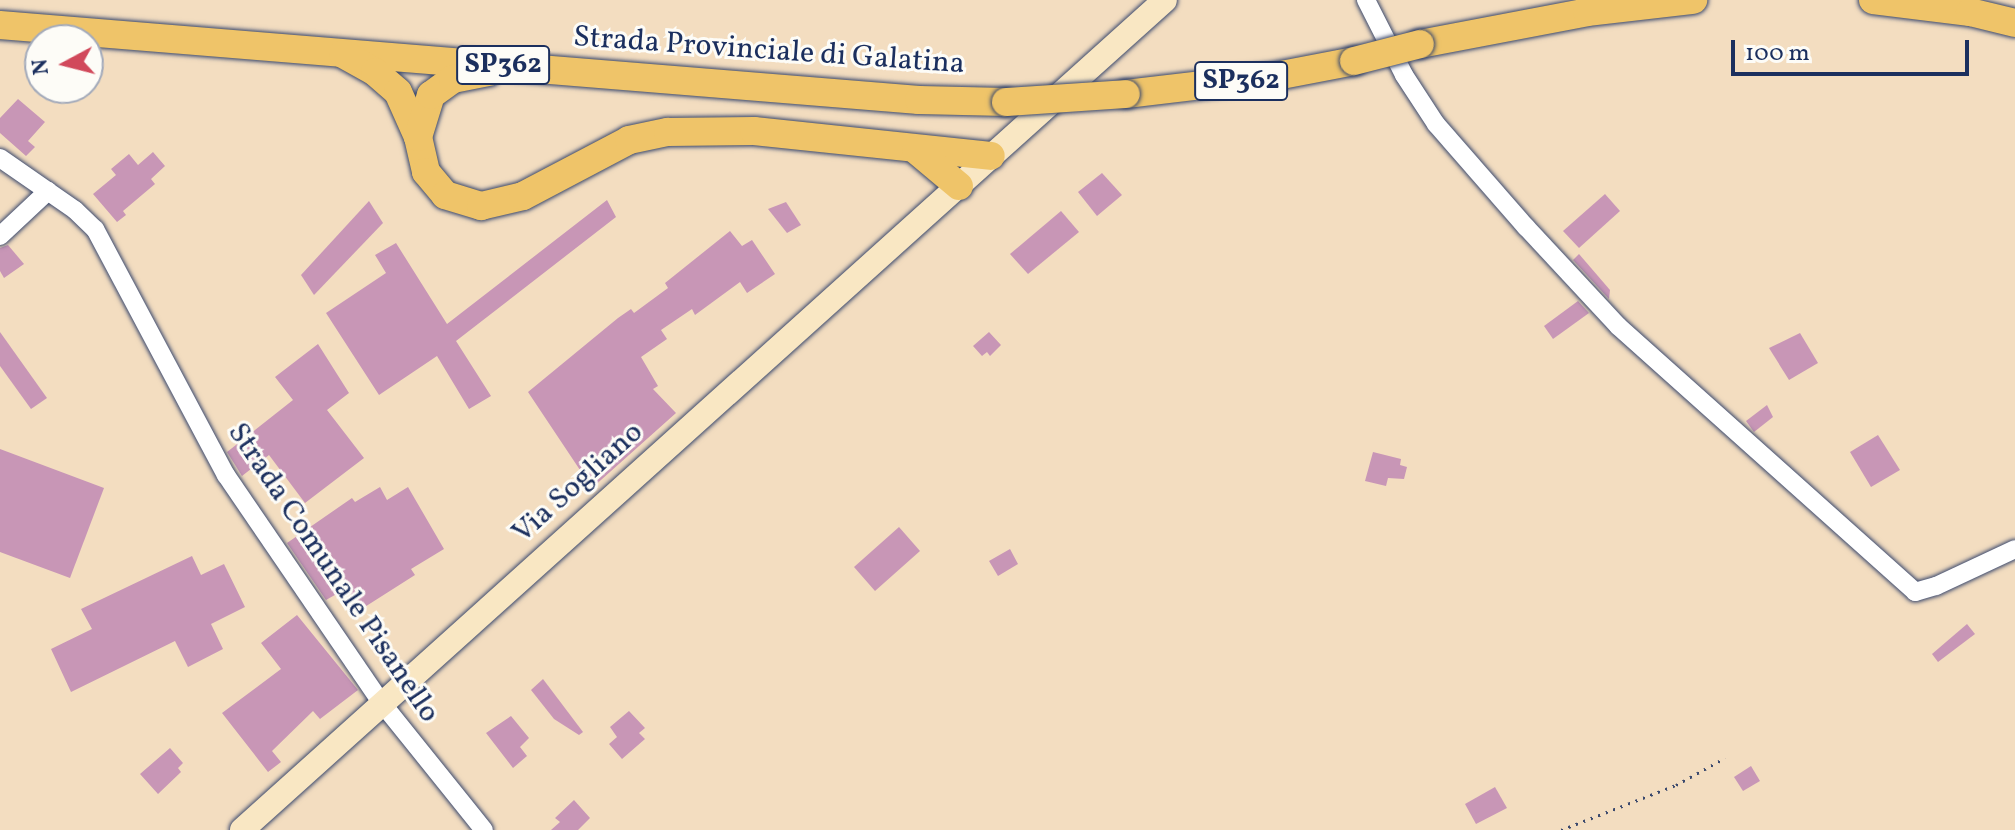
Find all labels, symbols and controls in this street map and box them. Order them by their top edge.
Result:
street label: Strada Provinciale di Galatina [572,19,966,83]
north arrow [24,24,104,104]
scale bar [1735,24,1973,74]
text: 100 m [1745,37,1810,71]
road number: SP362 [455,41,551,89]
text: N [25,57,58,77]
road number: SP362 [1193,57,1289,105]
street label: Via Sogliano [505,415,651,551]
street label: Strada Comunale Pisanello [219,416,447,730]

